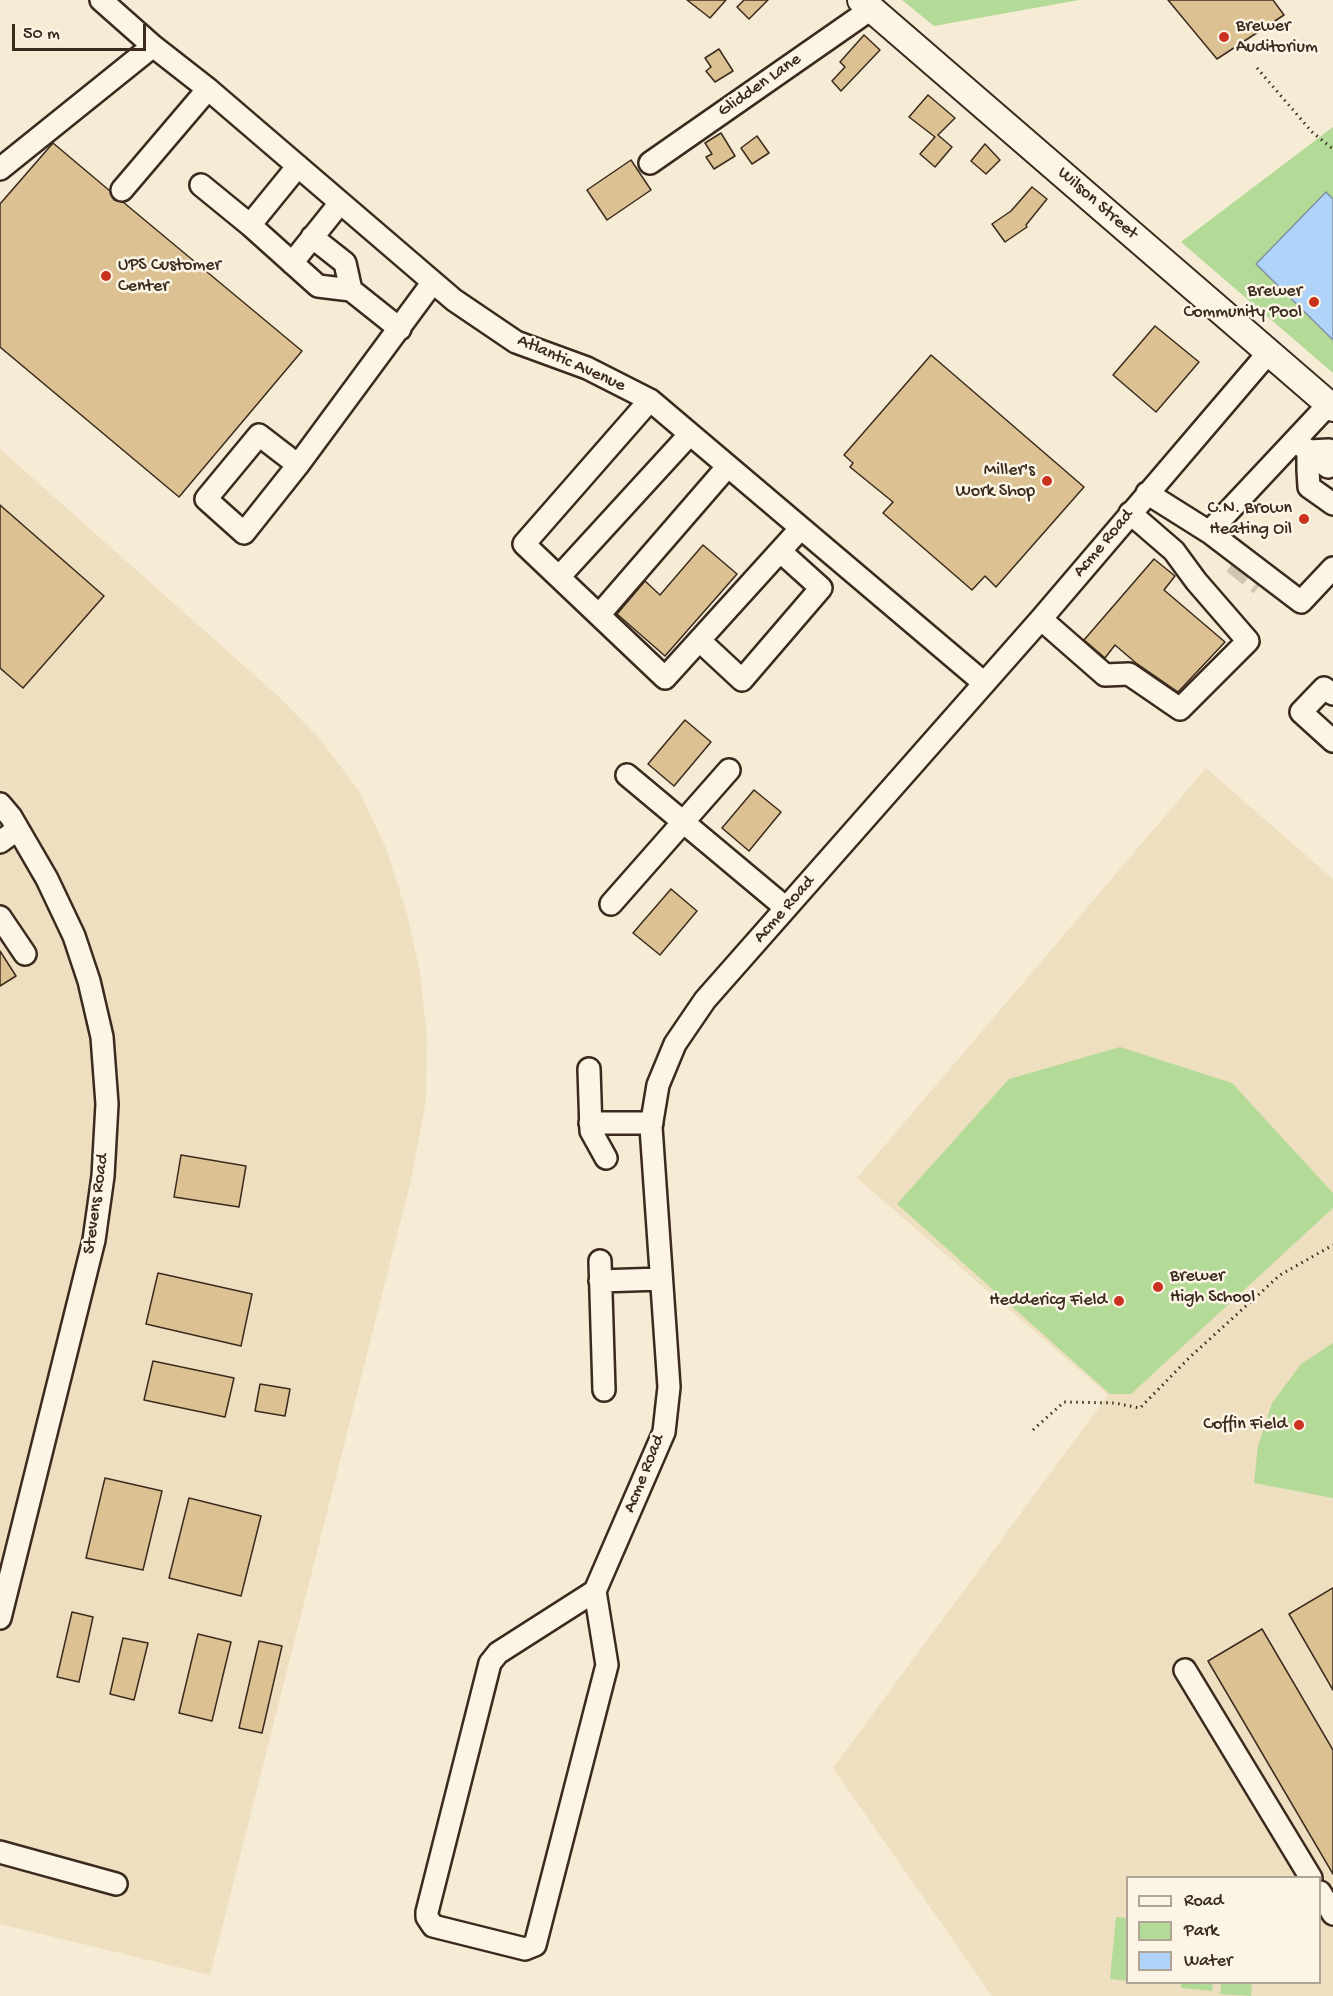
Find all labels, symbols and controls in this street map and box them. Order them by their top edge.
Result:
scale bar [15,12,148,50]
place label: Brewer Auditorium [1236,16,1318,58]
text: 50 m [23,24,60,45]
marker: Brewer Auditorium [1217,30,1231,44]
street label: Glidden Lane [714,49,806,123]
street label: Wilson Street [1052,163,1142,245]
place label: UPS Customer Center [118,255,221,298]
marker: UPS Customer Center [99,269,113,283]
place label: Brewer Community Pool [1183,281,1302,324]
marker: Brewer Community Pool [1307,295,1321,309]
street label: Atlantic Avenue [514,330,628,398]
place label: Miller's Work Shop [955,460,1035,502]
marker: Miller's Work Shop [1040,474,1054,488]
place label: C.N. Brown Heating Oil [1208,498,1292,540]
street label: Acme Road [1069,506,1139,582]
marker: C.N. Brown Heating Oil [1297,512,1311,526]
street label: Acme Road [750,872,820,948]
street label: Stevens Road [79,1153,115,1255]
place label: Brewer High School [1170,1266,1255,1308]
marker: Brewer High School [1151,1280,1165,1294]
place label: Heddericg Field [989,1290,1107,1312]
marker: Heddericg Field [1112,1294,1126,1308]
place label: Coffin Field [1203,1414,1287,1436]
marker: Coffin Field [1292,1418,1306,1432]
street label: Acme Road [620,1432,670,1516]
legend [1126,1876,1321,1984]
text: Road [1184,1891,1223,1912]
text: Park [1184,1921,1218,1942]
text: Water [1184,1951,1232,1972]

